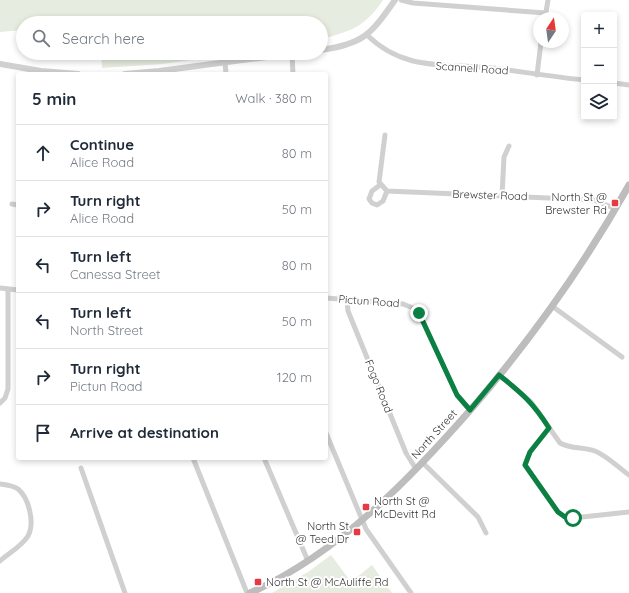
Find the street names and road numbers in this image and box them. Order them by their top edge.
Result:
street label: Scannell Road [435,58,509,78]
street label: Brewster Road [452,187,528,203]
street label: Pictun Road [338,292,400,310]
street label: Fogo Road [362,357,396,415]
street label: North Street [408,406,460,462]

